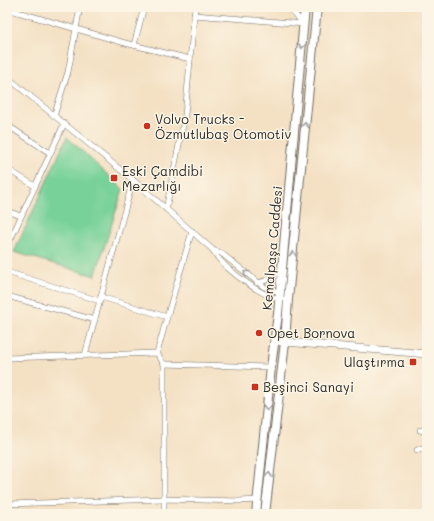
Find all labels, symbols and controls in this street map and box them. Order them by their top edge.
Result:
one-way arrow [298,43,307,49]
place label: Volvo Trucks - Özmutlubaş Otomotiv [155,110,291,142]
marker: Volvo Trucks - Özmutlubaş Otomotiv [142,121,152,131]
one-way arrow [301,122,310,128]
place label: Eski Çamdibi Mezarlığı [122,162,203,194]
marker: Eski Çamdibi Mezarlığı [109,173,119,183]
street label: Kemalpaşa Caddesi [258,185,285,311]
one-way arrow [288,251,297,257]
one-way arrow [243,271,250,278]
place label: Opet Bornova [267,324,355,341]
marker: Opet Bornova [254,328,264,338]
place label: Ulaştırma [344,353,405,370]
marker: Ulaştırma [408,357,418,367]
place label: Beşinci Sanayi [263,378,354,395]
marker: Beşinci Sanayi [250,382,260,392]
one-way arrow [263,405,272,411]
one-way arrow [264,472,273,478]

